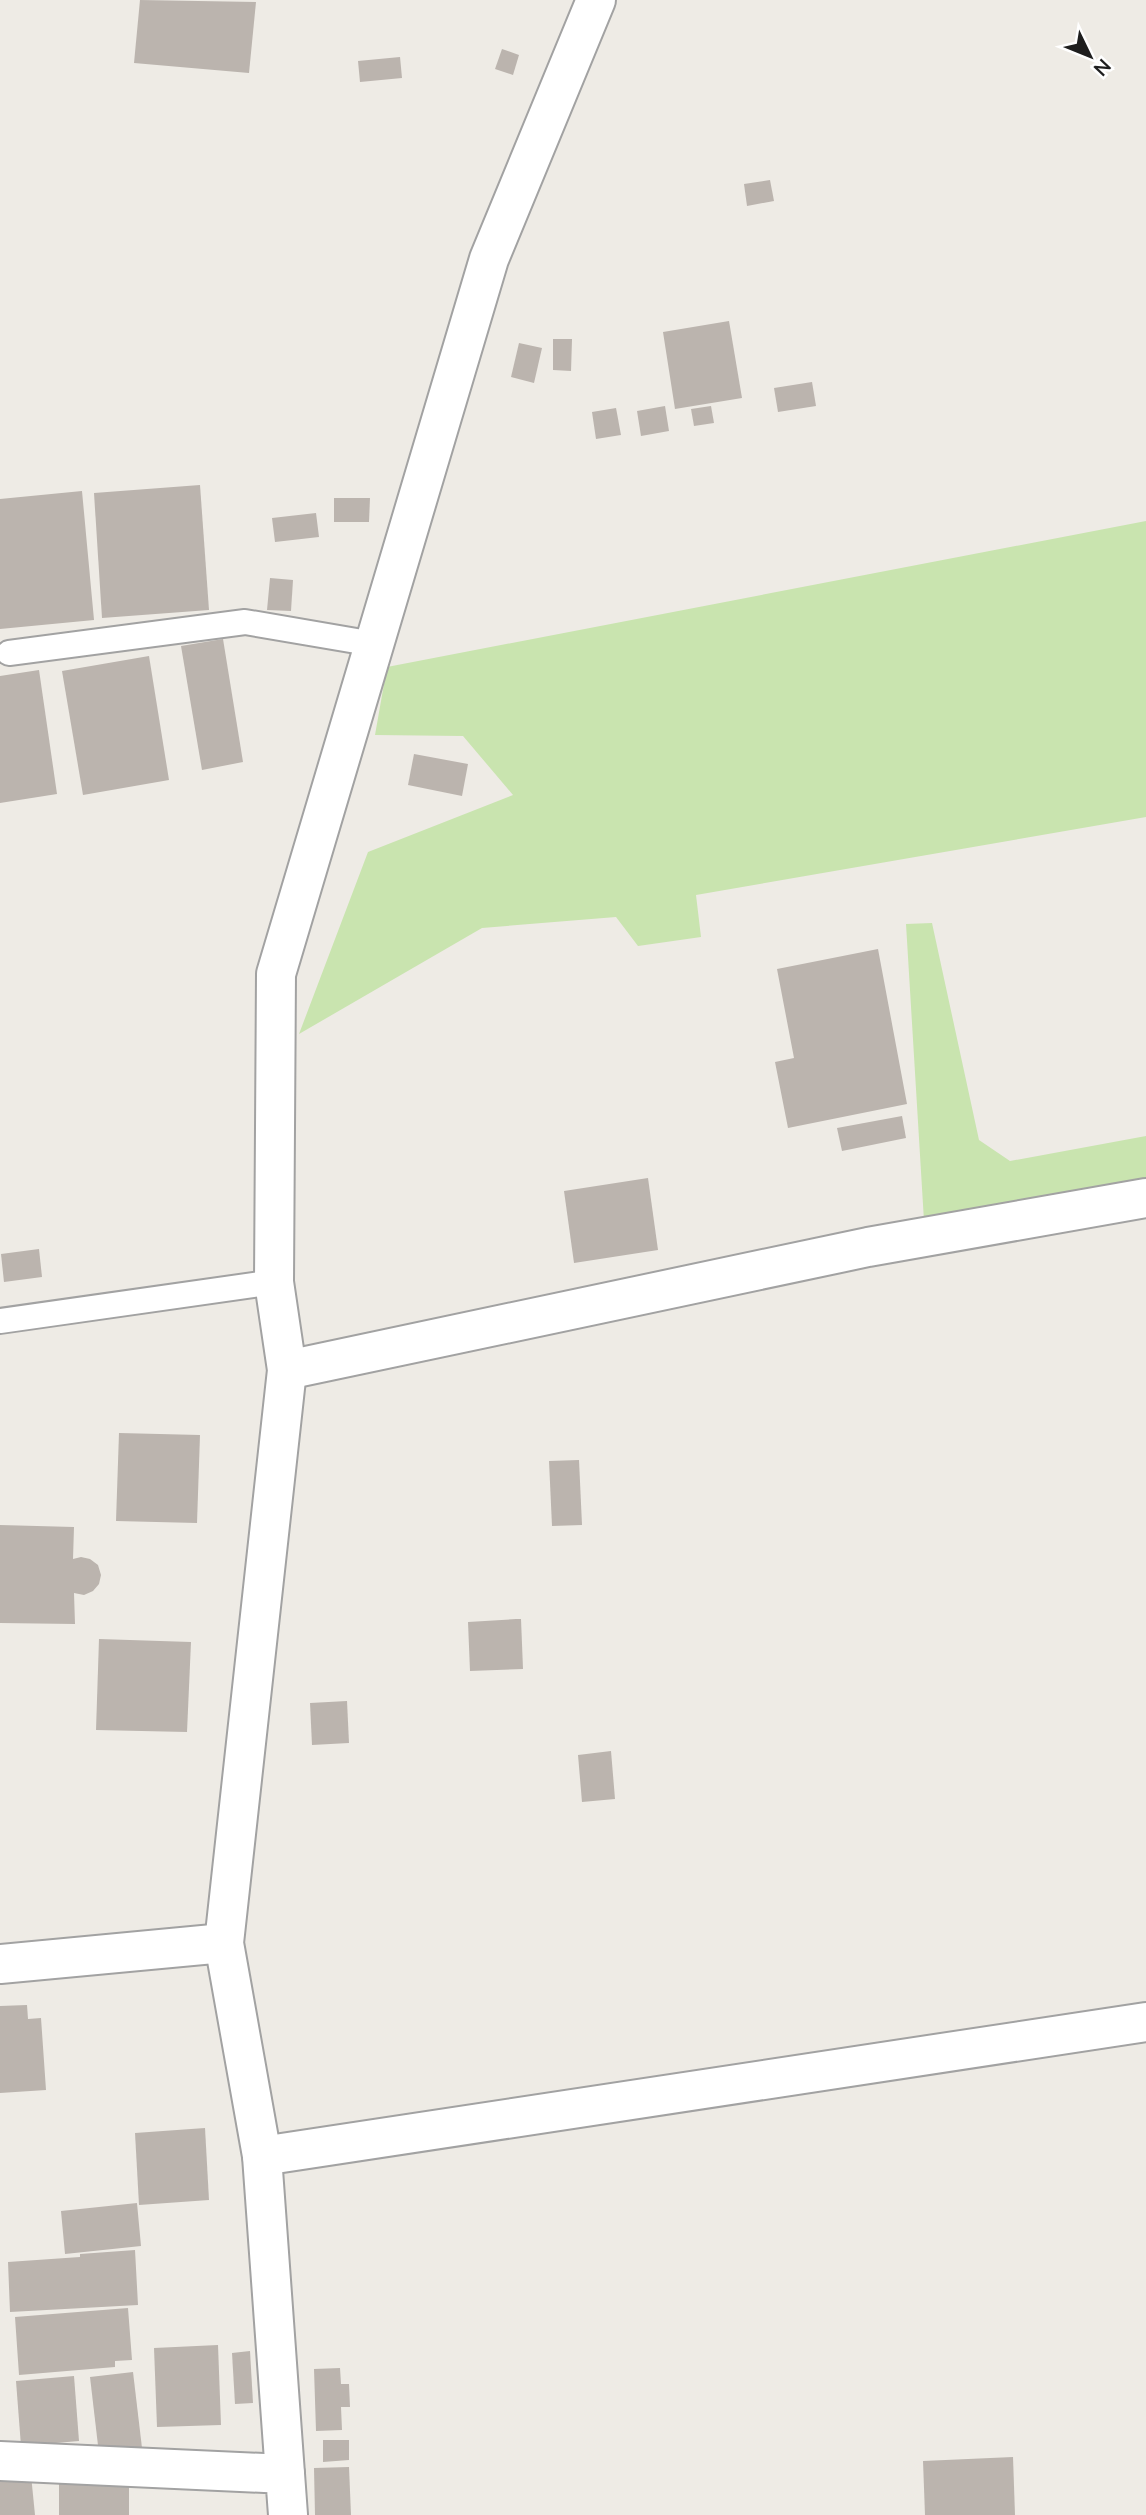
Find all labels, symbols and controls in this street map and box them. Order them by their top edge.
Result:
north arrow [1055,21,1125,91]
text: N [1089,55,1116,81]

